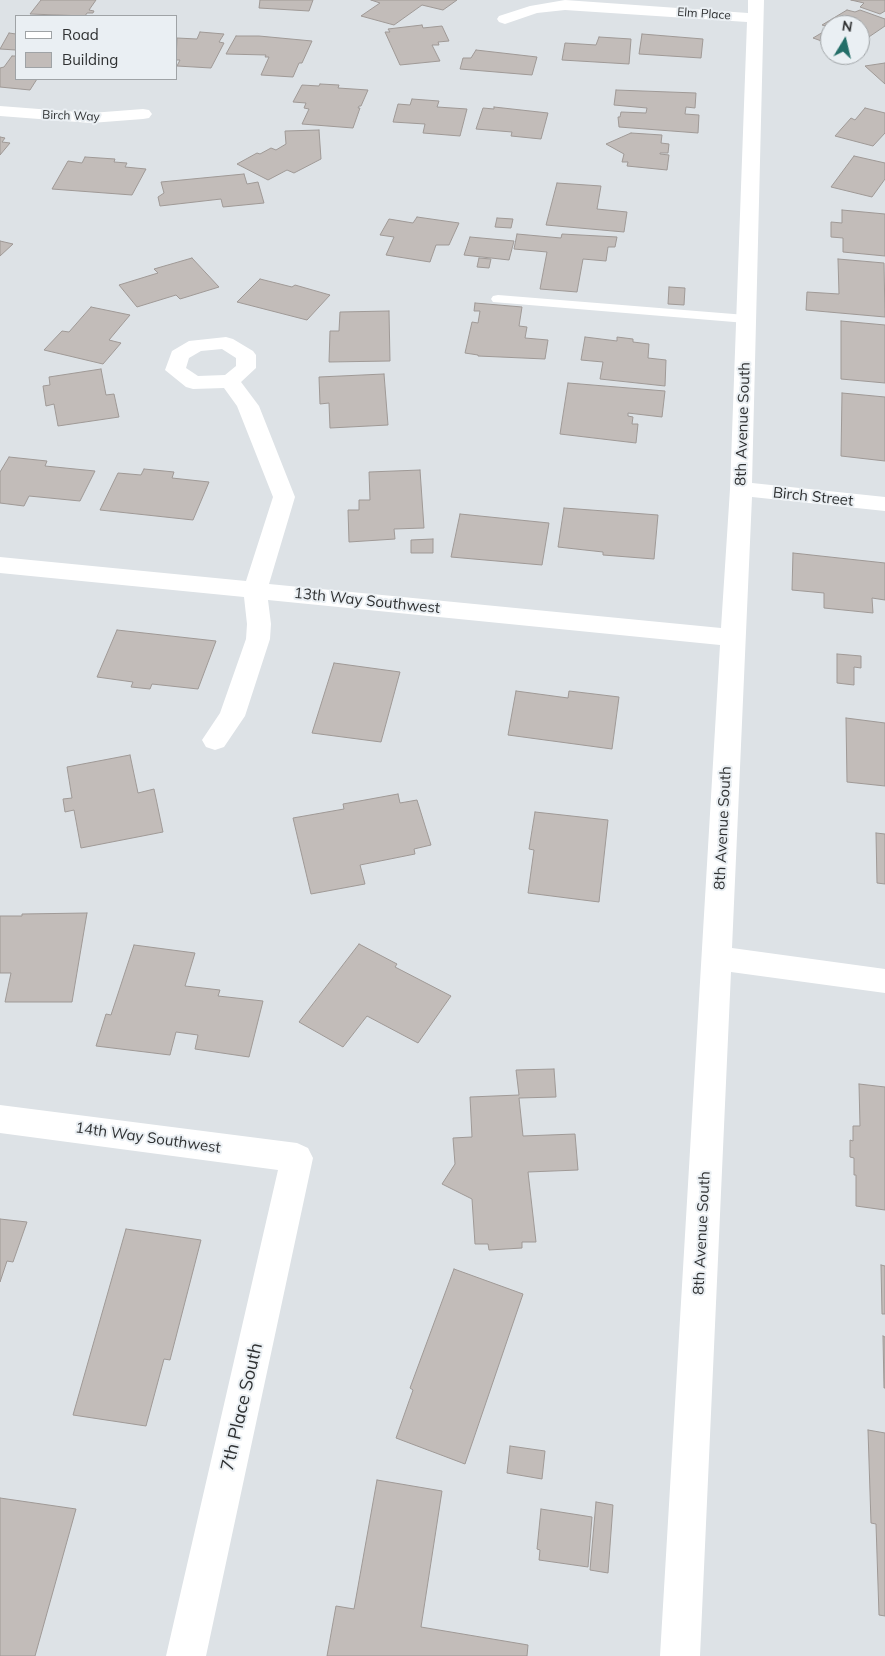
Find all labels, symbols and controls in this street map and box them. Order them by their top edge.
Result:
street label: Elm Place [677,5,731,23]
legend [15,15,178,80]
north arrow [820,15,870,65]
text: N [841,16,854,36]
text: Road [62,25,99,44]
text: Building [62,50,118,69]
street label: Birch Way [42,108,100,124]
street label: 8th Avenue South [732,362,754,486]
street label: Birch Street [772,484,854,510]
street label: 13th Way Southwest [293,584,441,618]
street label: 8th Avenue South [711,766,735,890]
street label: 14th Way Southwest [74,1119,222,1157]
street label: 8th Avenue South [690,1171,714,1295]
street label: 7th Place South [217,1341,267,1473]

